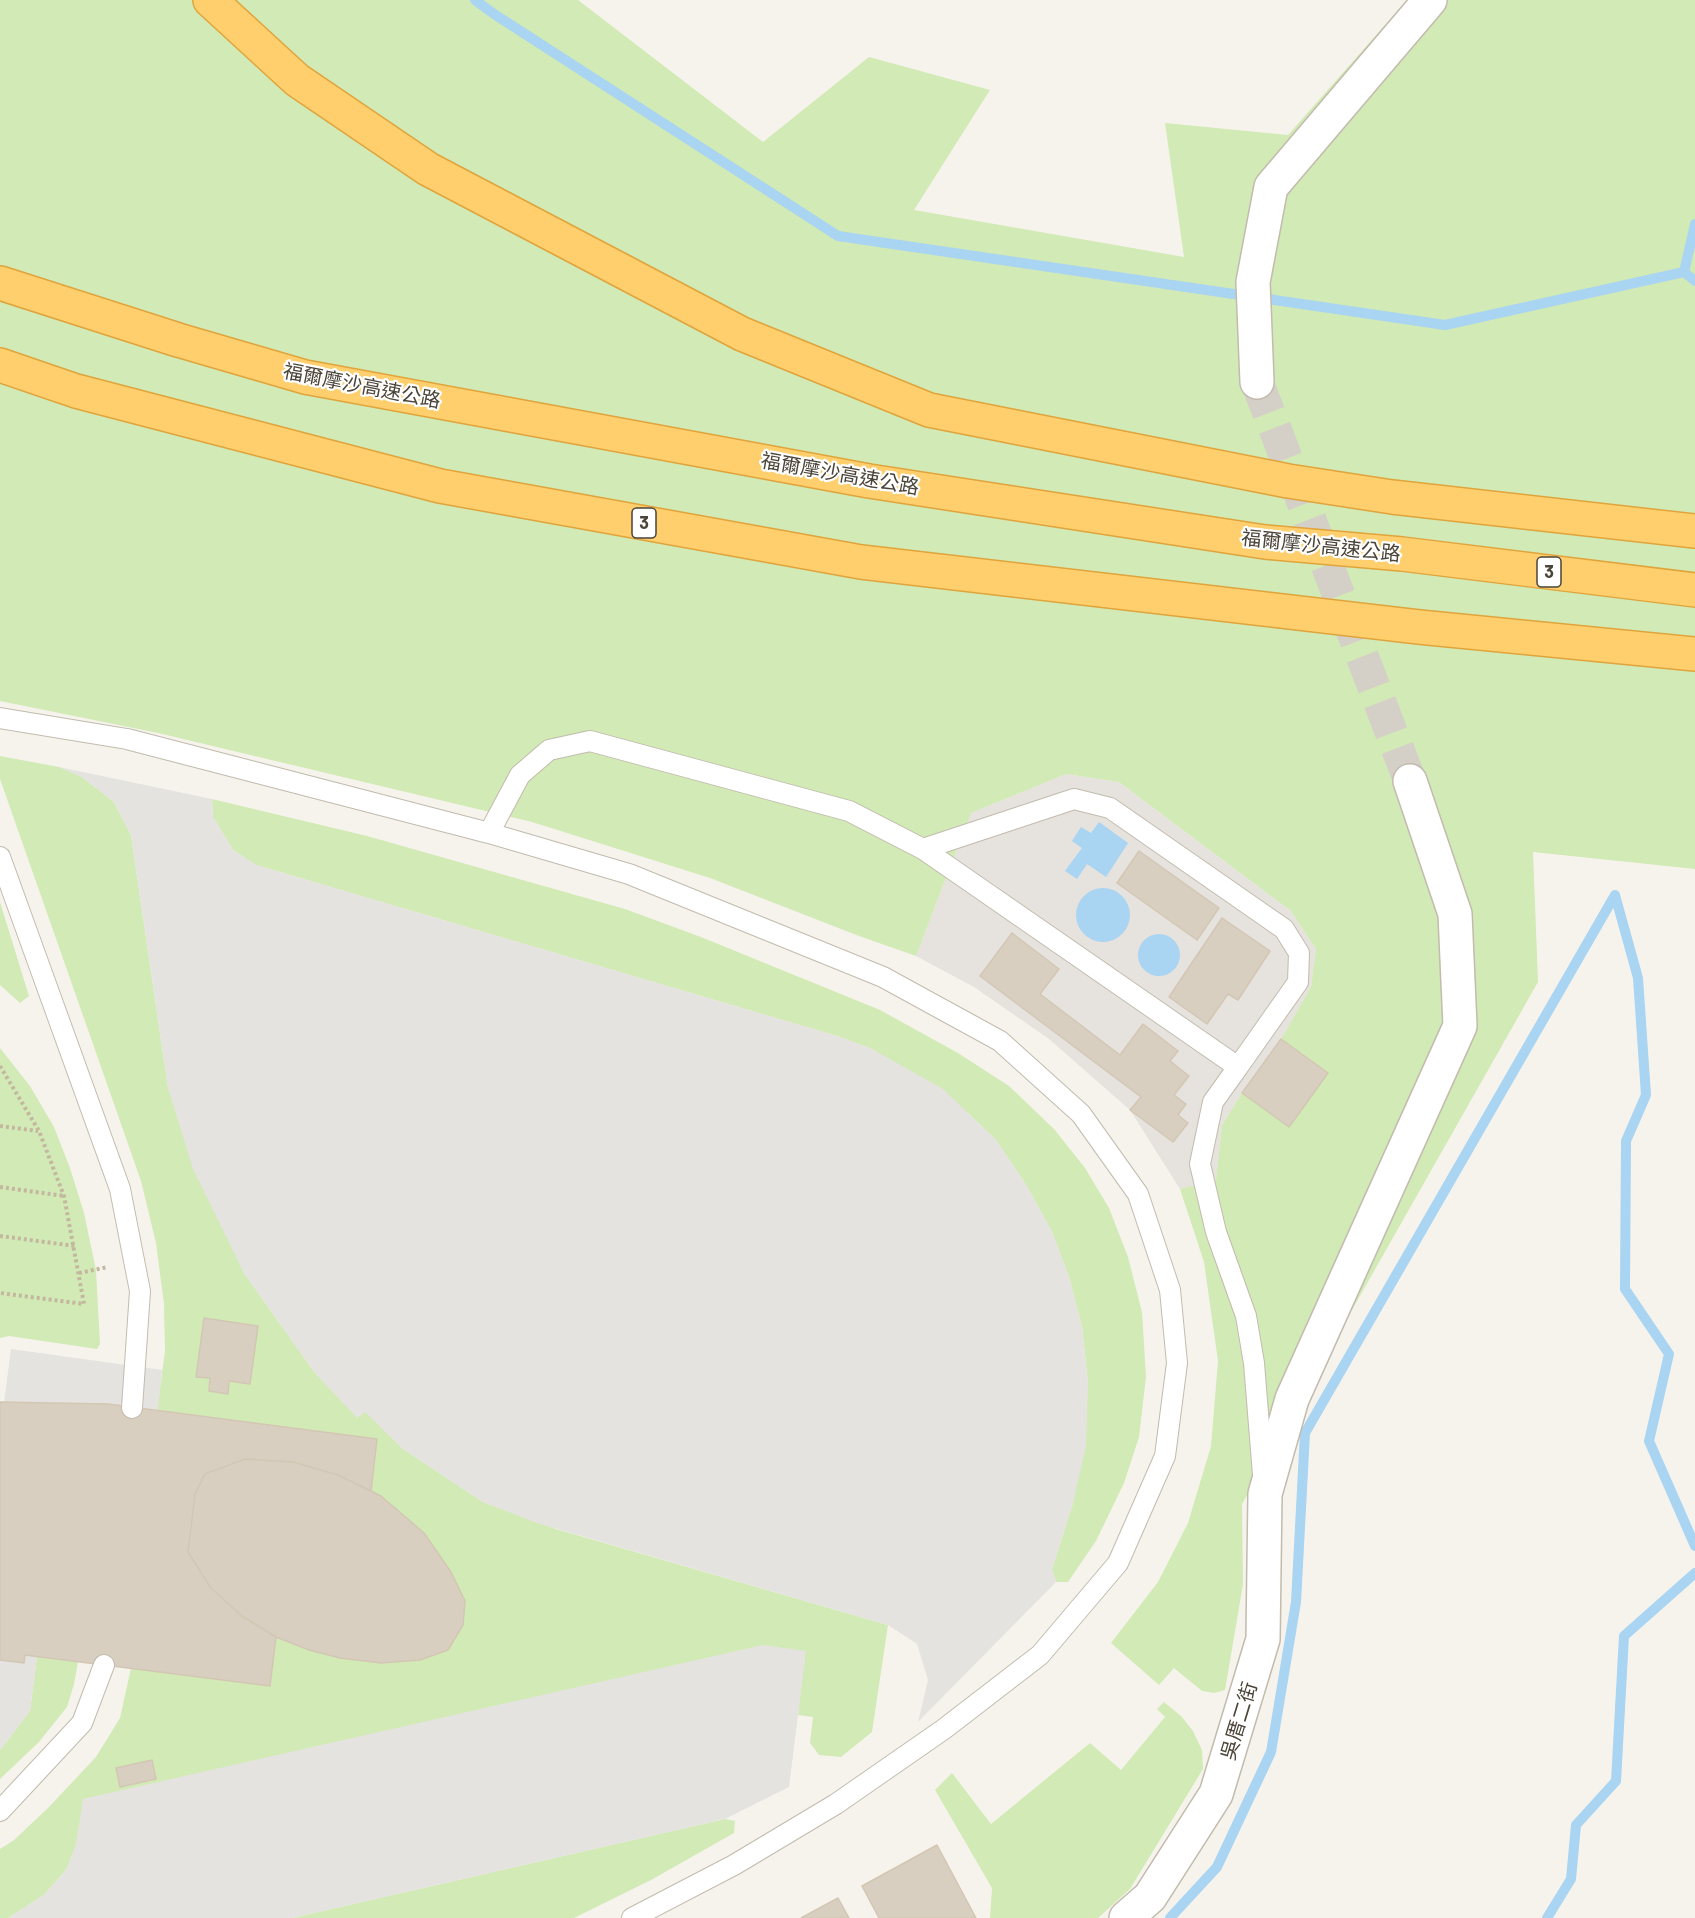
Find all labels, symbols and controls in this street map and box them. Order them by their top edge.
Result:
street label: 福爾摩沙高速公路 [281,359,443,413]
street label: 福爾摩沙高速公路 [759,448,921,500]
road number: 3 [632,508,656,538]
street label: 福爾摩沙高速公路 [1240,526,1402,566]
road number: 3 [1537,557,1561,587]
street label: 吳厝二街 [1216,1679,1262,1763]

